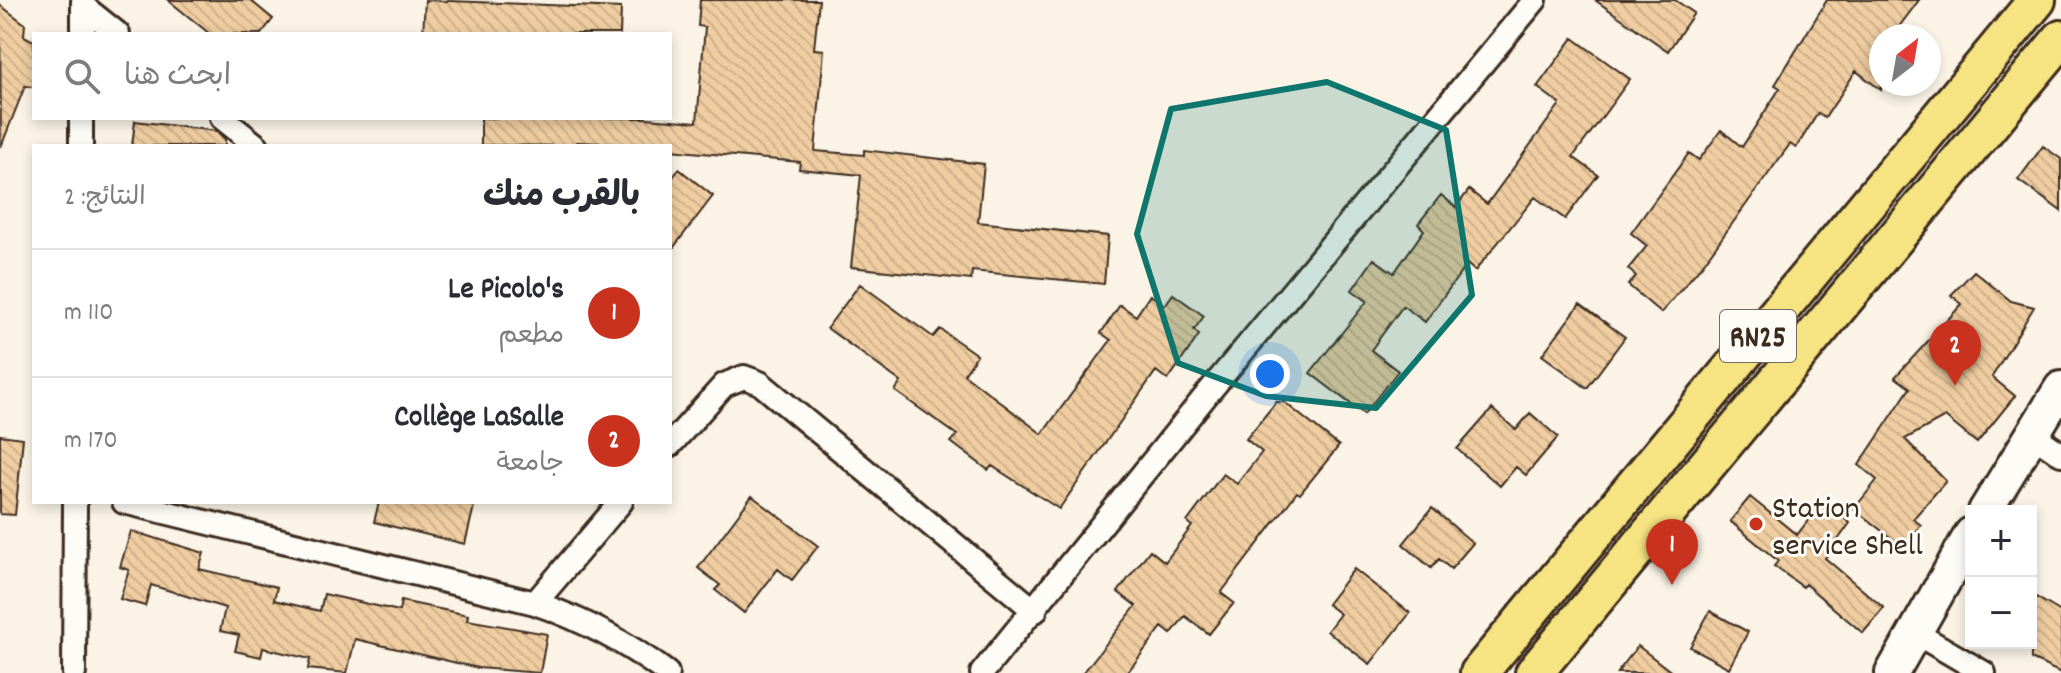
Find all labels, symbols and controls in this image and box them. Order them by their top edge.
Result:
north arrow [1869,24,1941,96]
search box [32,32,672,120]
icon: search [60,54,104,98]
text: ابحث هنا [124,57,231,100]
text: بالقرب منك [483,174,640,223]
text: النتائج: 2 [64,180,146,217]
text: Le Picolo's [448,270,564,313]
text: 110 m [64,295,113,332]
text: 1 [611,295,617,332]
road number: RN25 [1720,310,1796,362]
text: مطعم [498,318,564,355]
pin: 2 [1929,320,1981,386]
your location [1250,354,1290,394]
text: Collège LaSalle [394,398,564,441]
text: 170 m [64,423,118,460]
text: 2 [608,423,620,460]
text: جامعة [496,446,564,483]
place label: Station service Shell [1772,488,1923,571]
map controls [1965,505,2037,649]
button: + [1965,505,2037,577]
marker: Station service Shell [1747,515,1765,533]
pin: 1 [1646,519,1698,585]
button: − [1965,577,2037,649]

